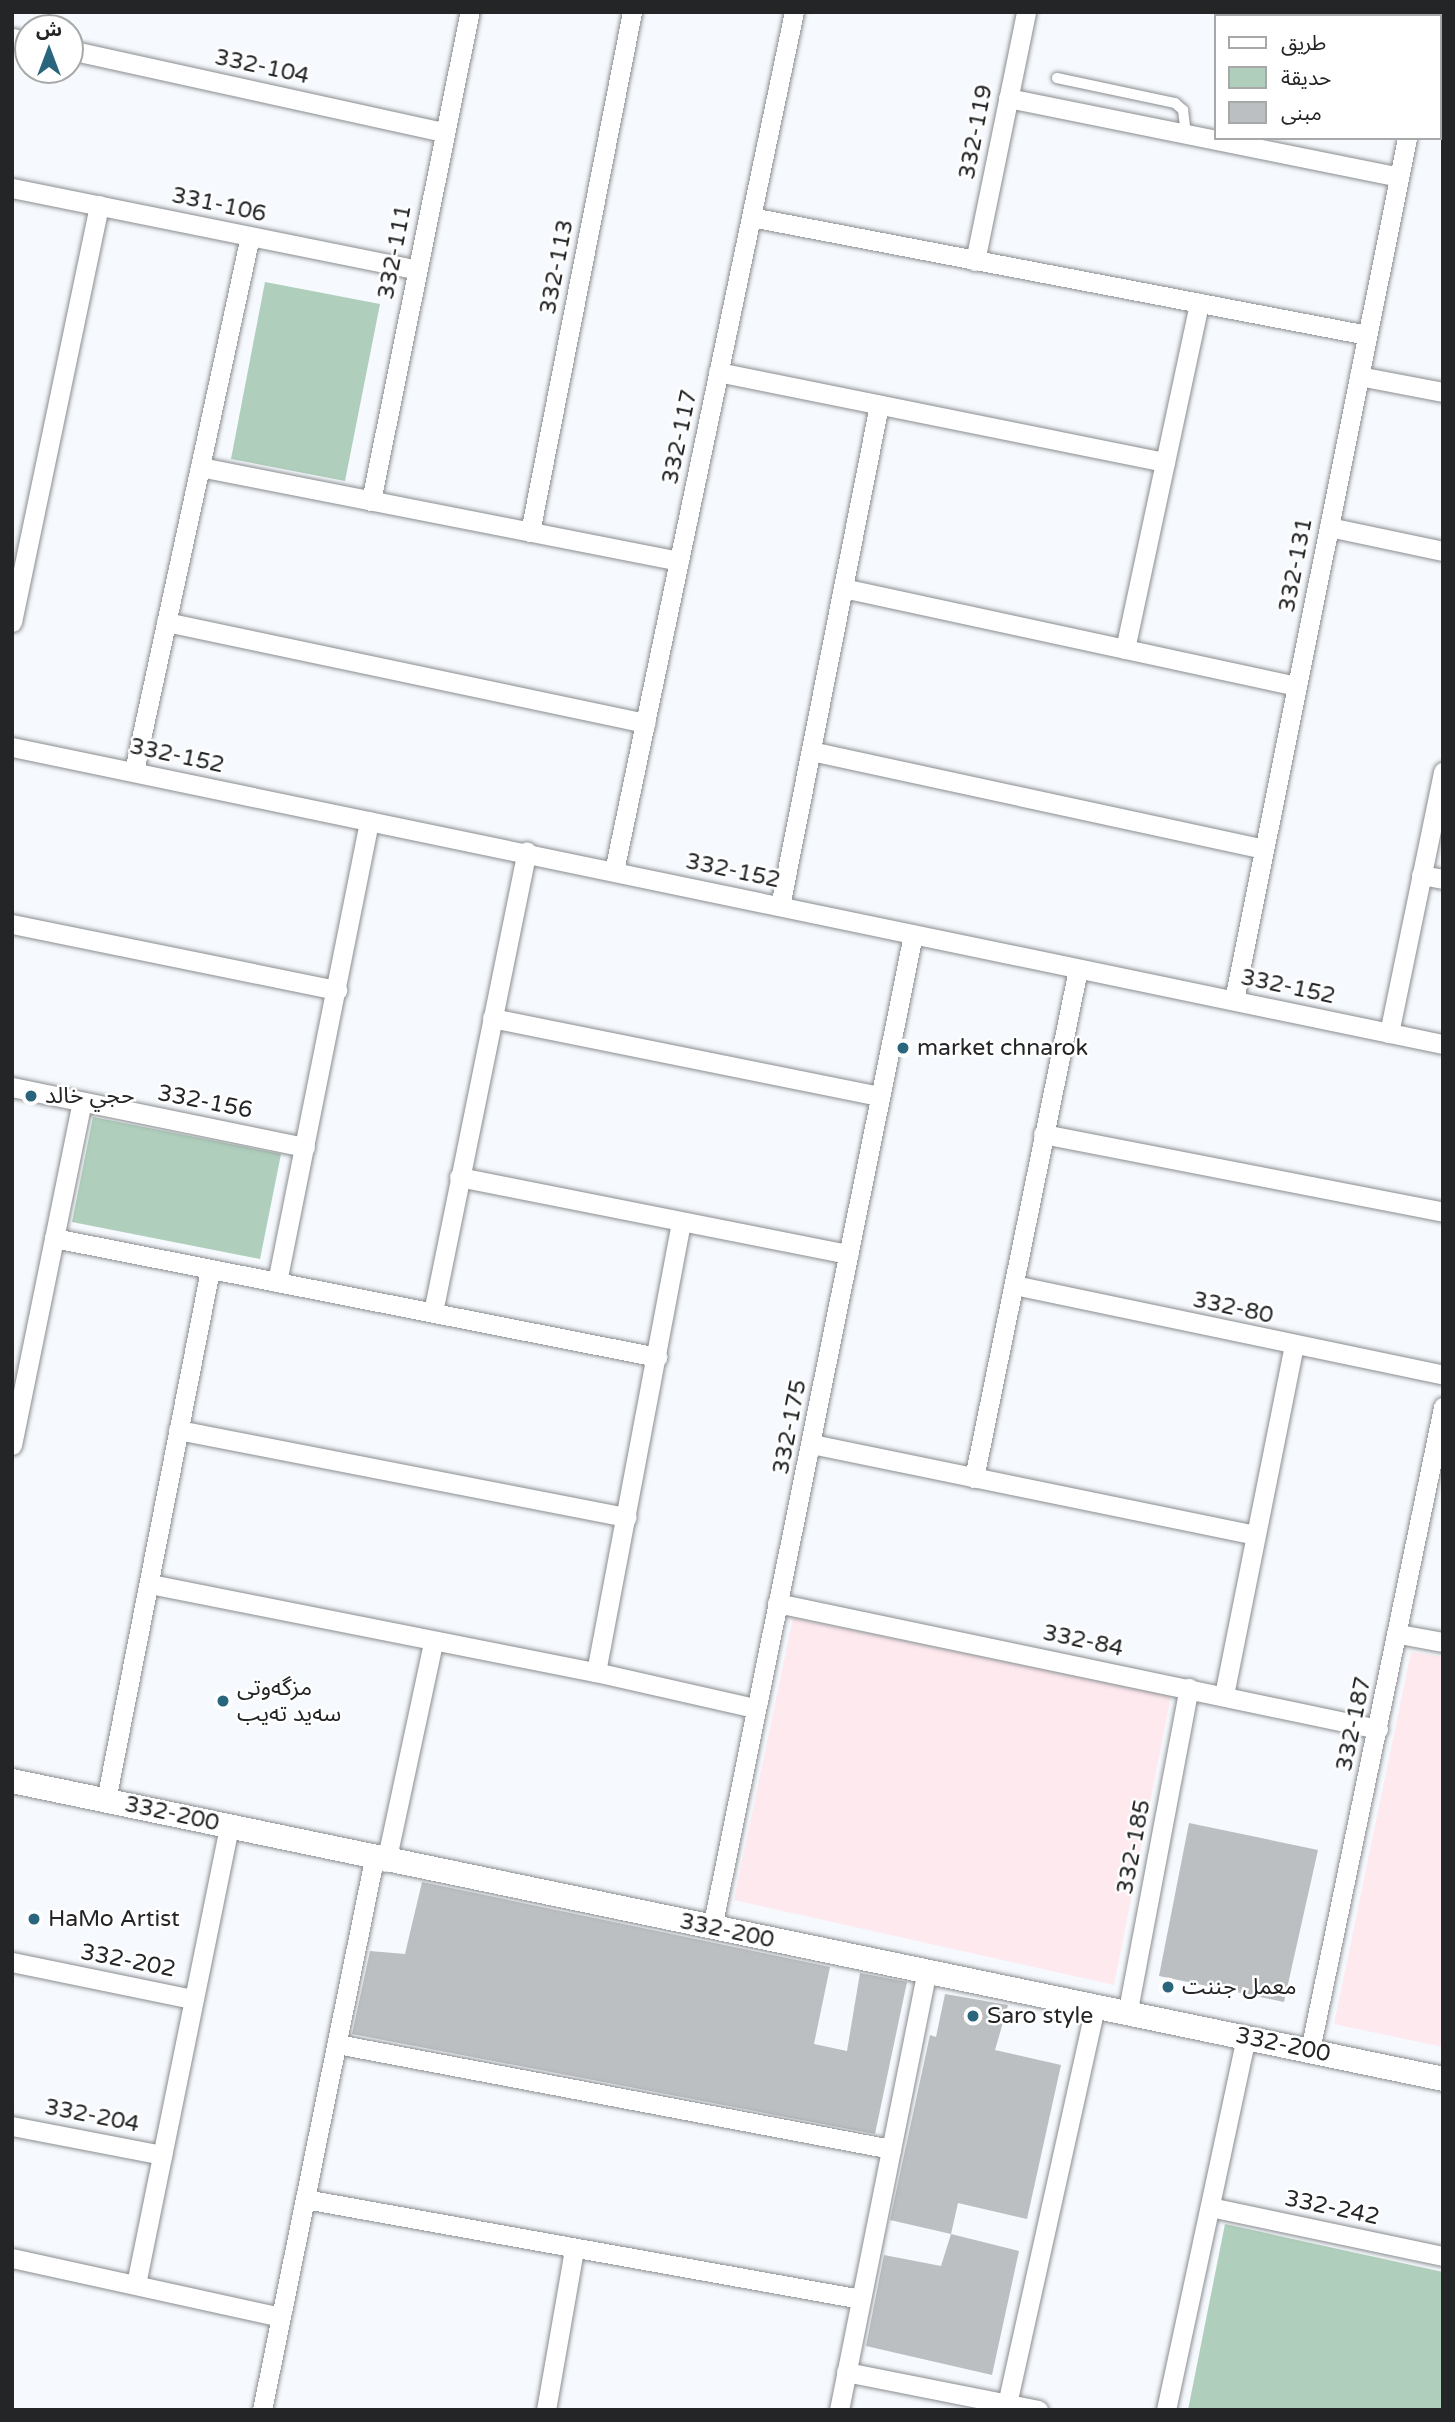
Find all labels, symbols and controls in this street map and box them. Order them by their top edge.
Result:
north arrow [14,14,84,84]
legend [1214,14,1441,140]
text: ش [36,19,62,41]
text: طريق [1281,31,1326,56]
street label: 332-104 [212,44,312,90]
text: حديقة [1281,66,1331,91]
street label: 332-119 [953,82,999,182]
text: مبنى [1281,101,1322,126]
street label: 331-106 [169,182,269,228]
street label: 332-111 [372,202,418,302]
street label: 332-113 [534,217,580,317]
street label: 332-117 [657,387,703,487]
street label: 332-131 [1273,515,1319,615]
street label: 332-152 [127,733,227,779]
street label: 332-152 [683,848,783,894]
street label: 332-152 [1238,964,1338,1010]
place label: market chnarok [917,1034,1088,1062]
marker: market chnarok [895,1040,911,1056]
street label: 332-156 [155,1079,255,1125]
place label: حجي خالد [45,1082,135,1110]
marker: حجي خالد [23,1088,39,1104]
street label: 332-80 [1190,1286,1276,1330]
street label: 332-175 [767,1377,813,1477]
street label: 332-84 [1040,1619,1126,1663]
place label: مزگەوتی سەید تەیب [237,1674,341,1728]
street label: 332-187 [1331,1674,1377,1774]
marker: مزگەوتی سەید تەیب [215,1693,231,1709]
street label: 332-200 [122,1791,222,1837]
street label: 332-185 [1111,1797,1157,1897]
place label: HaMo Artist [48,1905,180,1933]
street label: 332-200 [677,1908,777,1954]
marker: HaMo Artist [26,1911,42,1927]
street label: 332-202 [78,1938,178,1984]
place label: معمل جننت [1182,1973,1297,2001]
marker: معمل جننت [1160,1979,1176,1995]
place label: Saro style [987,2002,1093,2030]
marker: Saro style [965,2008,981,2024]
street label: 332-200 [1233,2022,1333,2068]
street label: 332-204 [42,2093,142,2139]
street label: 332-242 [1282,2185,1382,2231]

